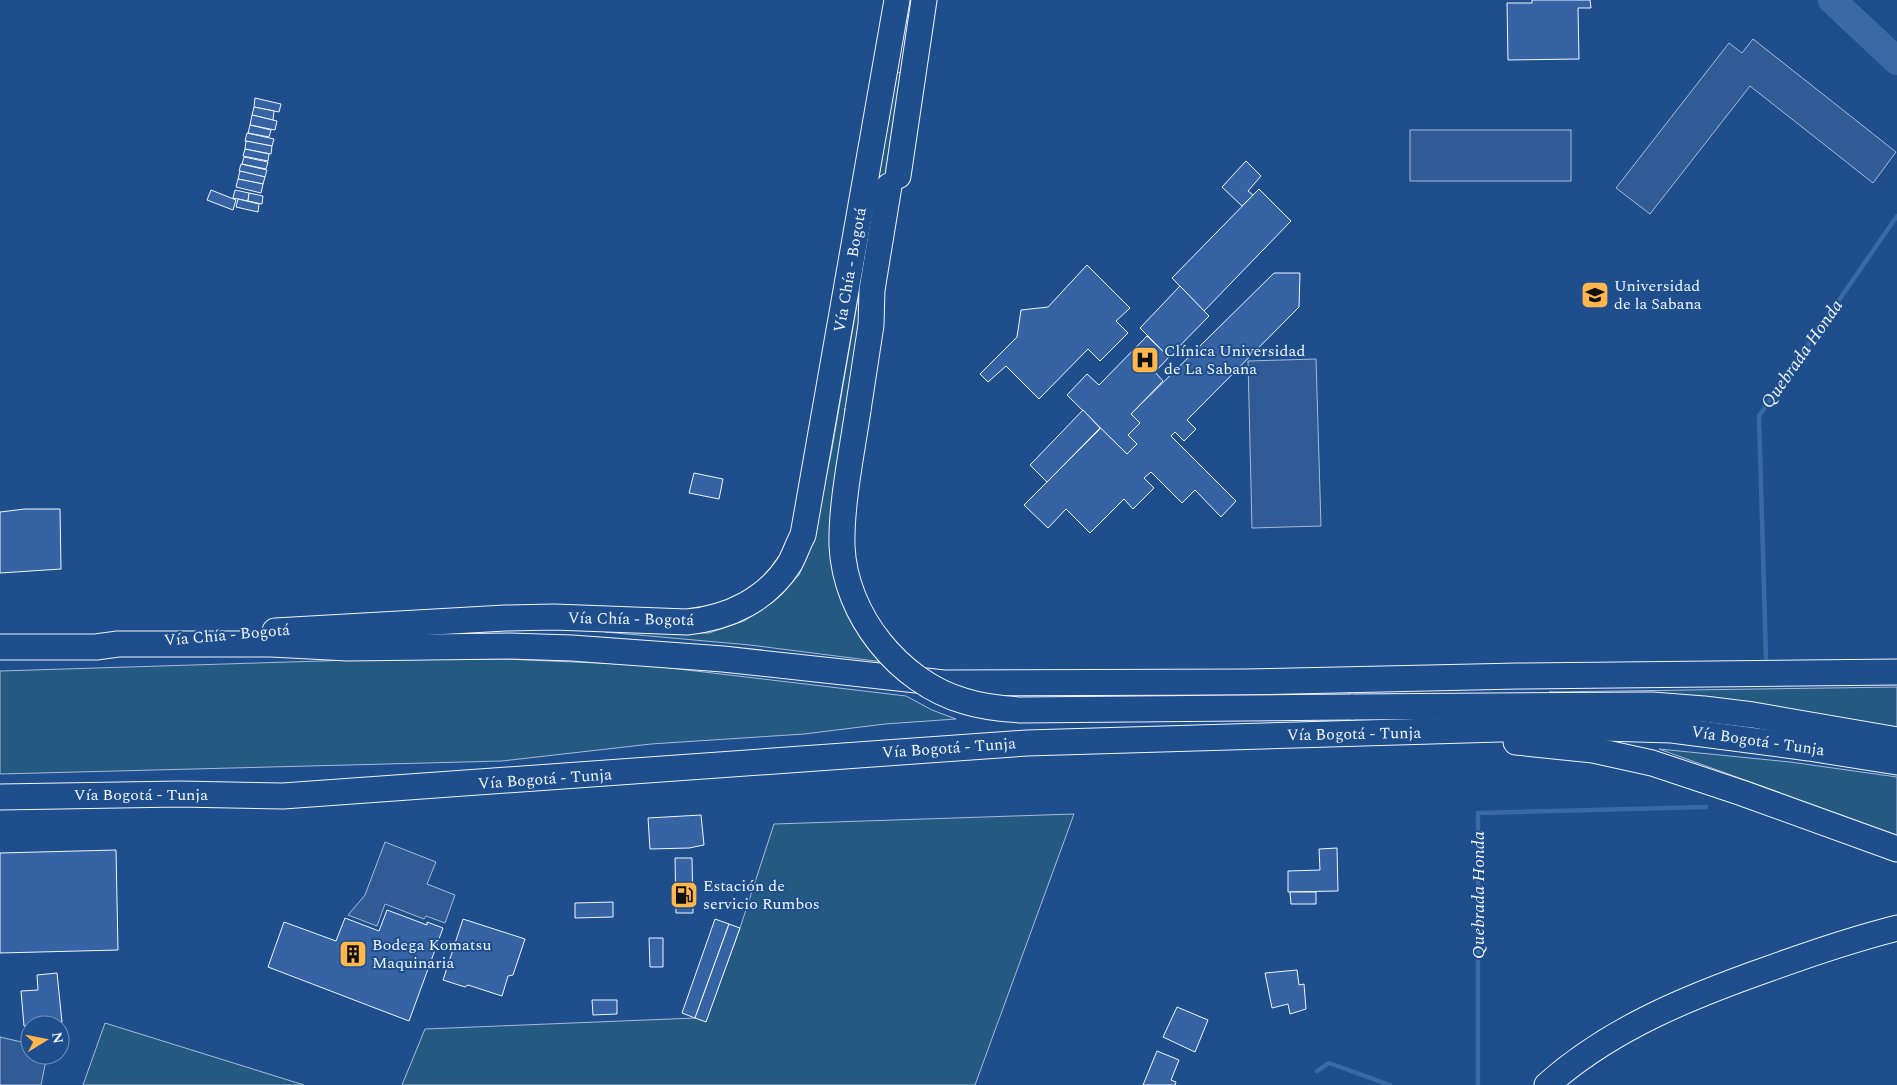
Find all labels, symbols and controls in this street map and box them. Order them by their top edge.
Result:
street label: Vía Chía - Bogotá [827,206,873,334]
place label: Universidad de la Sabana [1614,274,1702,316]
school or university icon: Universidad de la Sabana [1580,280,1610,310]
water label: Quebrada Honda [1754,294,1850,414]
place label: Clínica Universidad de La Sabana [1164,339,1305,381]
hospital icon: Clínica Universidad de La Sabana [1130,345,1160,375]
street label: Vía Chía - Bogotá [568,606,695,632]
street label: Vía Chía - Bogotá [163,618,291,652]
street label: Vía Bogotá - Tunja [1690,720,1826,762]
street label: Vía Bogotá - Tunja [1287,721,1422,747]
street label: Vía Bogotá - Tunja [881,731,1017,765]
street label: Vía Bogotá - Tunja [477,762,613,796]
street label: Vía Bogotá - Tunja [74,783,208,807]
water label: Quebrada Honda [1465,831,1492,959]
place label: Estación de servicio Rumbos [703,874,820,916]
fuel station icon: Estación de servicio Rumbos [669,880,699,910]
place label: Bodega Komatsu Maquinaria [372,933,491,975]
building icon: Bodega Komatsu Maquinaria [338,939,368,969]
north arrow [20,1015,70,1065]
text: N [46,1030,69,1045]

